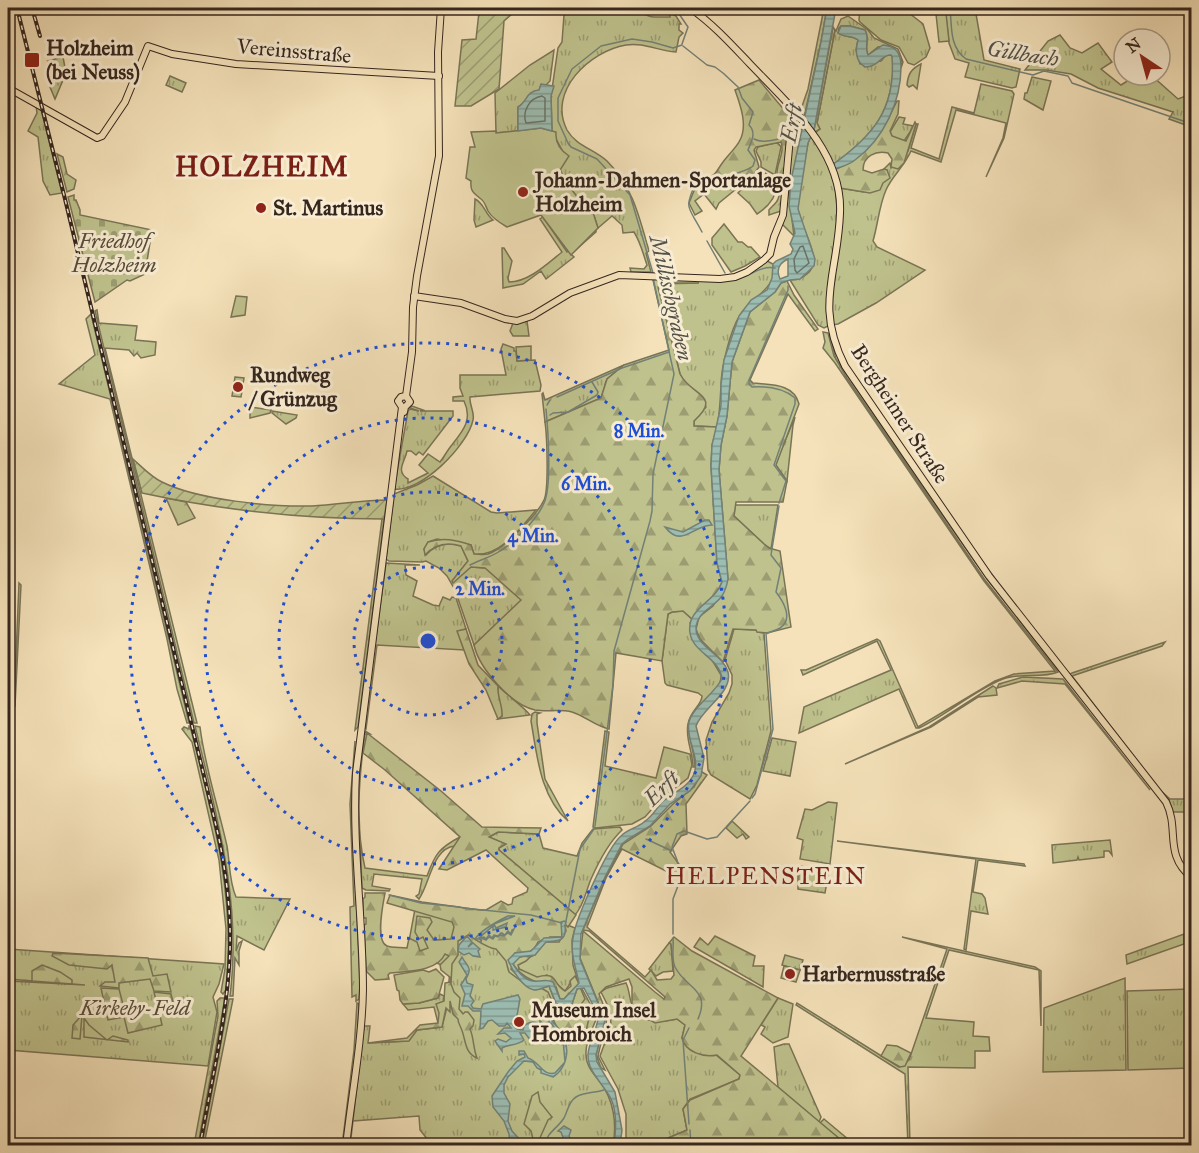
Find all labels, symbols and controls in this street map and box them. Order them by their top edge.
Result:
north arrow [1112,27,1172,87]
street label: Vereinsstraße [235,33,352,69]
text: N [1122,33,1145,57]
place label: Holzheim (bei Neuss) [46,35,140,85]
water label: Gillbach [985,35,1061,73]
marker: Holzheim (bei Neuss) [23,51,41,69]
water label: Erft [774,100,809,146]
district label: HOLZHEIM [175,150,349,183]
place label: Johann-Dahmen-Sportanlage Holzheim [532,167,791,217]
marker: Johann-Dahmen-Sportanlage Holzheim [516,185,530,199]
place label: St. Martinus [273,195,383,221]
marker: St. Martinus [254,201,268,215]
park label: Friedhof Holzheim [71,228,157,278]
water label: Millischgraben [644,231,699,364]
street label: Bergheimer Straße [845,339,955,489]
place label: Rundweg / Grünzug [248,362,338,412]
marker: Rundweg / Grünzug [231,380,245,394]
text: 8 Min. [614,420,664,442]
text: 6 Min. [561,473,611,495]
text: 4 Min. [508,525,559,548]
text: 2 Min. [455,578,505,600]
centre of rings [418,631,438,651]
water label: Erft [637,764,686,812]
district label: HELPENSTEIN [665,861,867,891]
place label: Harbernusstraße [802,961,946,987]
marker: Harbernusstraße [783,967,797,981]
park label: Kirkeby-Feld [79,995,192,1021]
place label: Museum Insel Hombroich [531,997,657,1047]
marker: Museum Insel Hombroich [512,1015,526,1029]

